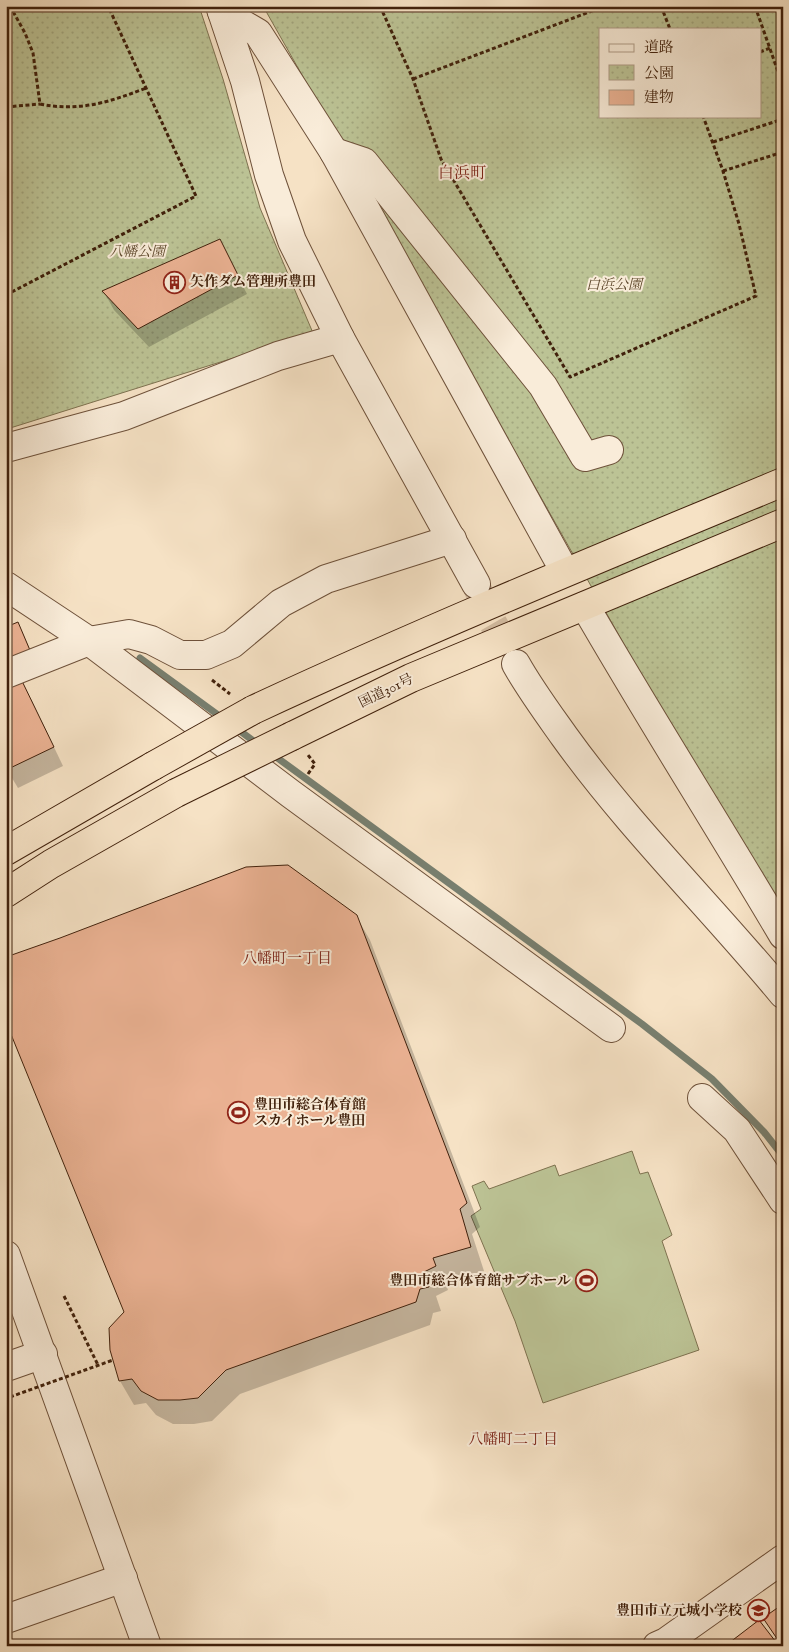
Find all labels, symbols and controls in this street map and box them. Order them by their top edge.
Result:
legend [599,28,762,118]
text: 道路 [644,38,674,57]
text: 公園 [644,64,674,83]
text: 建物 [644,88,674,107]
district label: 白浜町 [438,164,486,184]
park label: 八幡公園 [109,243,167,261]
building icon: 矢作ダム管理所豊田 [162,270,186,294]
place label: 矢作ダム管理所豊田 [190,273,316,291]
park label: 白浜公園 [586,276,644,294]
street label: 国道301号 [355,670,417,712]
district label: 八幡町一丁目 [242,949,332,968]
place label: 豊田市総合体育館 スカイホール豊田 [254,1096,366,1130]
sports icon: 豊田市総合体育館 スカイホール豊田 [226,1101,250,1125]
sports icon: 豊田市総合体育館サブホール [575,1269,599,1293]
place label: 豊田市総合体育館サブホール [389,1272,571,1290]
district label: 八幡町二丁目 [468,1430,558,1449]
school or university icon: 豊田市立元城小学校 [746,1599,770,1623]
place label: 豊田市立元城小学校 [616,1602,742,1620]

